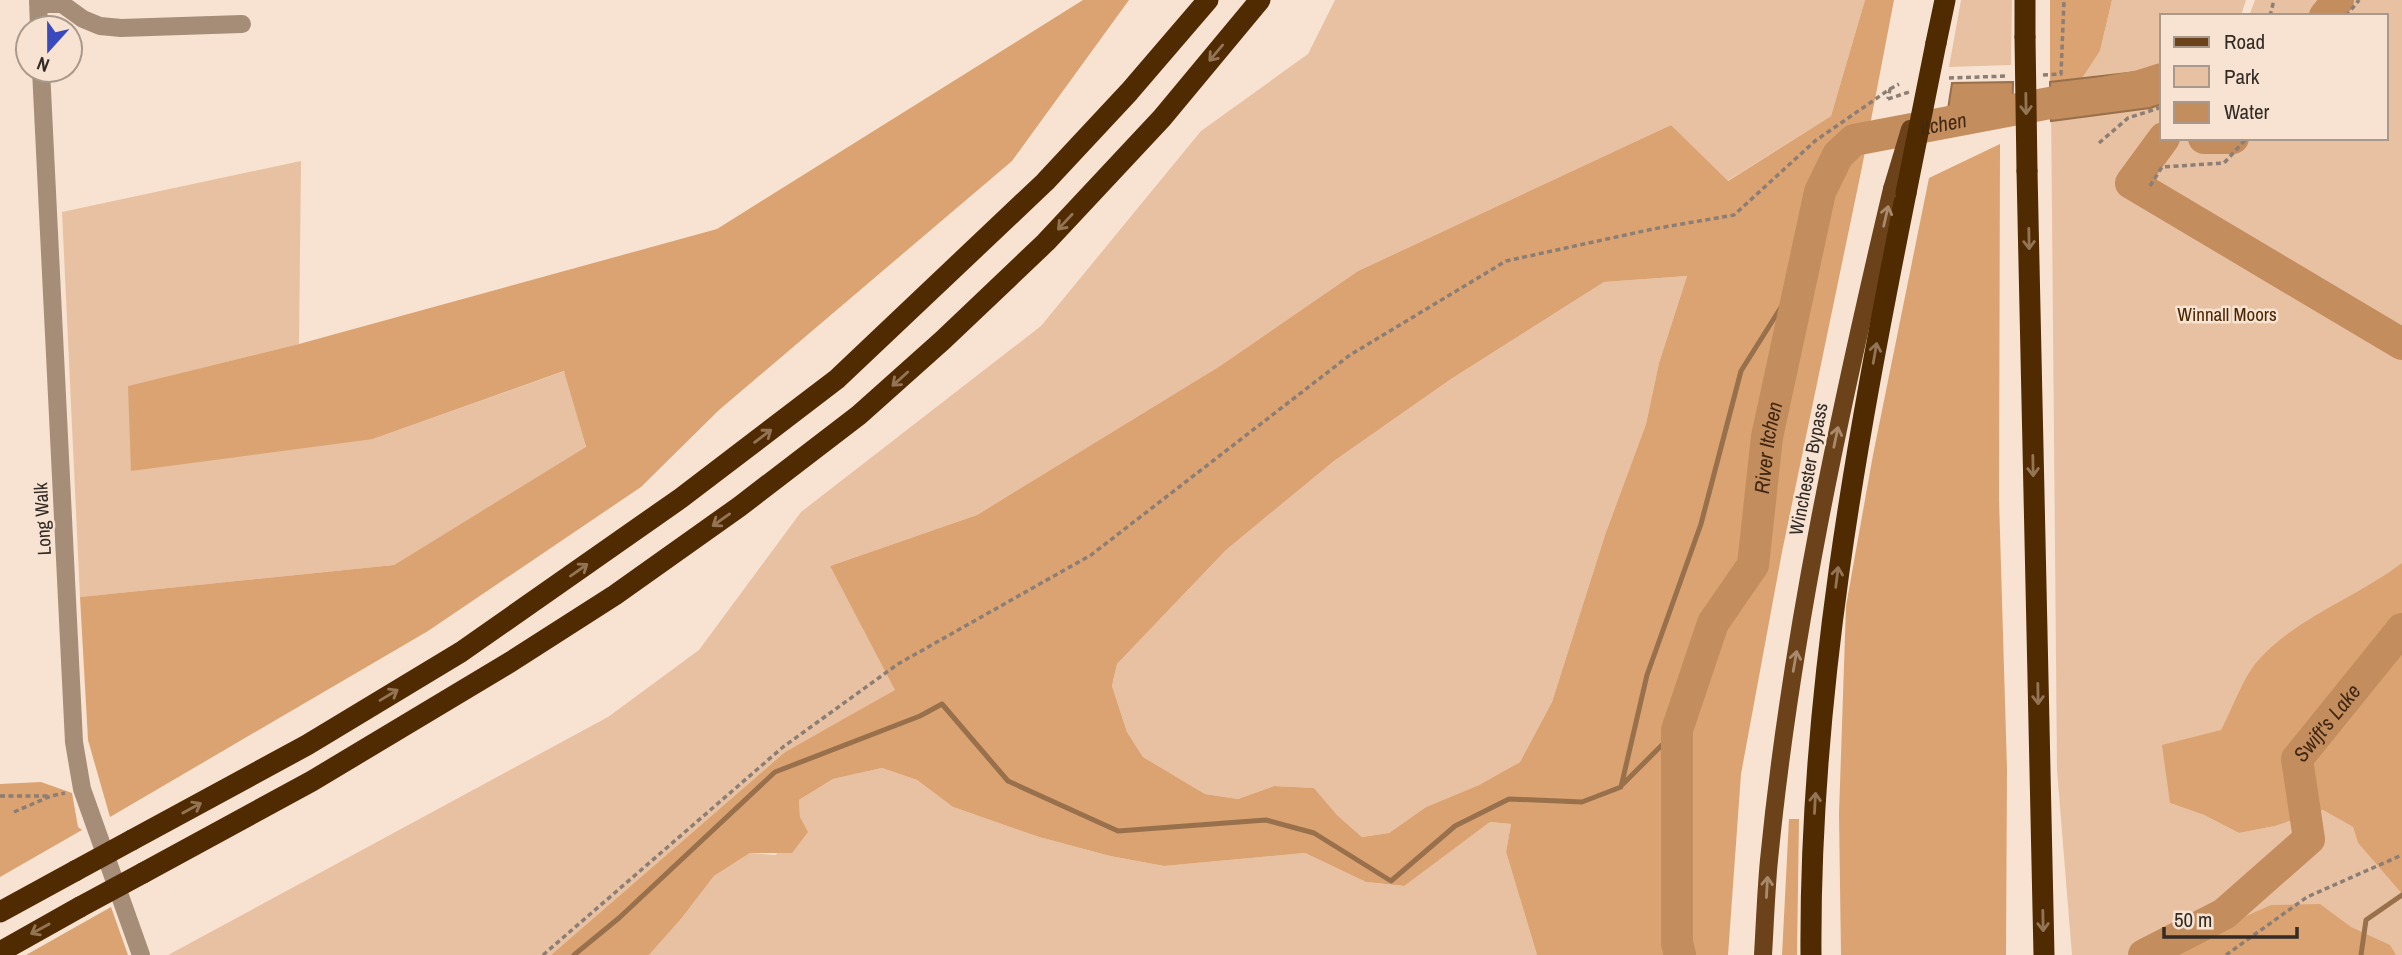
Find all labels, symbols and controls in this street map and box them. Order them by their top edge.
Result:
north arrow [14,14,84,84]
legend [2160,14,2388,140]
text: Road [2224,27,2265,56]
one-way arrow [1209,43,1224,61]
text: N [33,51,53,79]
text: Park [2224,62,2260,91]
one-way arrow [2019,92,2033,115]
text: Water [2224,97,2270,126]
water label: Itchen [1917,105,1969,142]
one-way arrow [1880,205,1893,227]
one-way arrow [1056,213,1073,230]
one-way arrow [2022,227,2035,250]
park label: Winnall Moors [2177,301,2277,327]
one-way arrow [1869,342,1882,364]
one-way arrow [891,371,909,387]
water label: River Itchen [1746,399,1789,495]
street label: Winchester Bypass [1782,400,1834,537]
one-way arrow [1829,426,1843,449]
one-way arrow [753,428,771,443]
one-way arrow [2026,454,2040,477]
street label: Long Walk [27,482,57,556]
one-way arrow [712,512,731,527]
one-way arrow [569,563,588,577]
one-way arrow [1831,566,1844,589]
one-way arrow [1789,650,1802,673]
water label: Swift's Lake [2286,677,2367,768]
one-way arrow [2032,682,2045,705]
one-way arrow [379,688,399,702]
one-way arrow [1808,792,1821,815]
one-way arrow [181,801,201,815]
one-way arrow [1761,876,1774,899]
scale bar [2164,895,2297,939]
text: 50 m [2174,905,2212,934]
one-way arrow [2037,909,2050,932]
one-way arrow [30,923,51,936]

